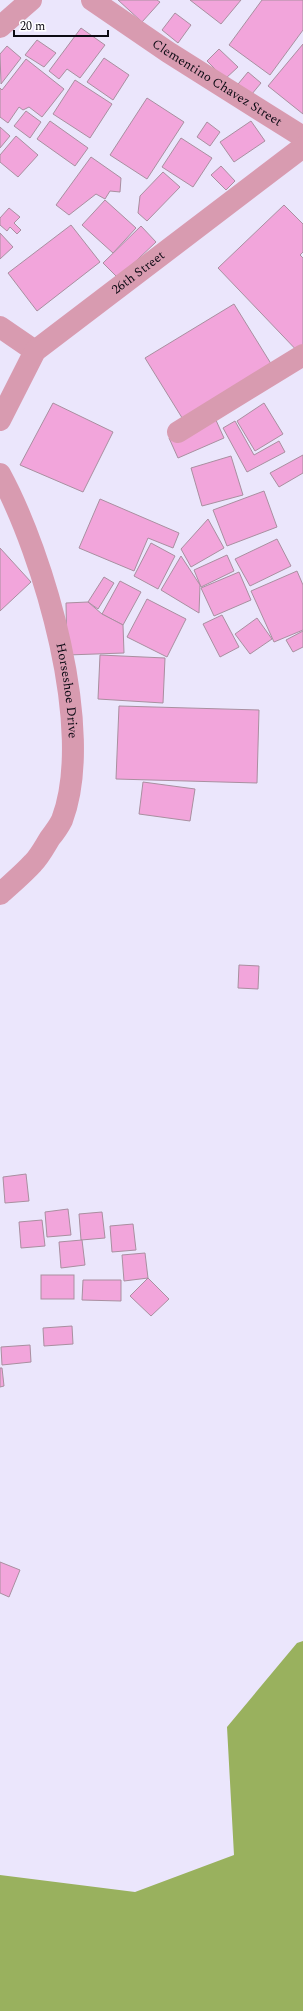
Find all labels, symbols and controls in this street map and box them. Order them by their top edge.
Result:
scale bar [14,12,108,38]
text: 20 m [20,17,45,36]
street label: Clementino Chavez Street [148,34,286,132]
street label: 26th Street [107,245,169,299]
street label: Horseshoe Drive [50,641,83,739]

